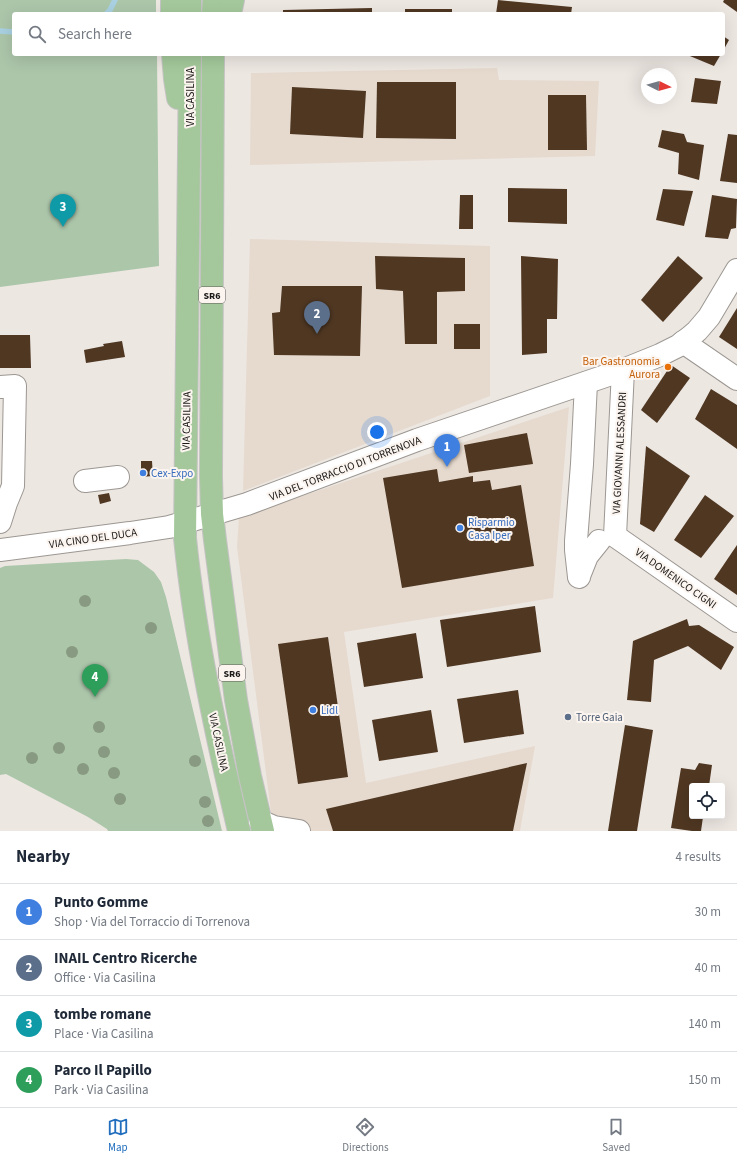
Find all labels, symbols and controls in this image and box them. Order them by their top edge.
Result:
search box [12,12,725,56]
icon: search [26,23,48,45]
text: Search here [58,24,132,45]
street label: VIA CASILINA [183,67,198,127]
north arrow [641,68,677,104]
pin: 3 [50,194,76,227]
road number: SR6 [199,287,225,303]
pin: 2 [304,301,330,334]
place label: Bar Gastronomia Aurora [583,354,660,382]
marker: Bar Gastronomia Aurora [663,362,673,372]
street label: VIA CASILINA [178,391,195,451]
street label: VIA GIOVANNI ALESSANDRI [609,392,630,514]
your location [367,422,387,442]
street label: VIA DEL TORRACCIO DI TORRENOVA [267,432,423,504]
pin: 1 [434,434,460,467]
place label: Cex-Expo [151,466,193,481]
marker: Cex-Expo [138,468,148,478]
place label: Risparmio Casa Iper [468,515,515,543]
marker: Risparmio Casa Iper [455,523,465,533]
street label: VIA CINO DEL DUCA [48,525,138,552]
street label: VIA DOMENICO CIGNI [632,545,719,612]
pin: 4 [82,664,108,697]
road number: SR6 [219,665,245,681]
place label: Lidl [321,703,338,718]
marker: Lidl [308,705,318,715]
place label: Torre Gaia [576,710,623,725]
street label: VIA CASILINA [205,712,232,773]
marker: Torre Gaia [563,712,573,722]
map controls [689,783,725,819]
button: locate [689,783,725,819]
text: Nearby [16,845,70,869]
text: 4 results [676,848,721,866]
text: Punto Gomme [54,892,148,913]
text: 1 [26,903,32,921]
text: 30 m [695,903,721,921]
text: Shop · Via del Torraccio di Torrenova [54,913,250,931]
text: INAIL Centro Ricerche [54,948,197,969]
text: 2 [26,959,32,977]
text: 40 m [695,959,721,977]
text: Office · Via Casilina [54,969,156,987]
text: tombe romane [54,1004,151,1025]
text: 3 [26,1015,32,1033]
text: 140 m [688,1015,721,1033]
text: Place · Via Casilina [54,1025,154,1043]
text: Parco Il Papillo [54,1060,152,1081]
text: 4 [26,1071,32,1089]
text: 150 m [688,1071,721,1089]
text: Park · Via Casilina [54,1081,149,1099]
tab: Map [107,1116,129,1155]
tab: Directions [342,1116,389,1155]
tab: Saved [602,1116,630,1155]

